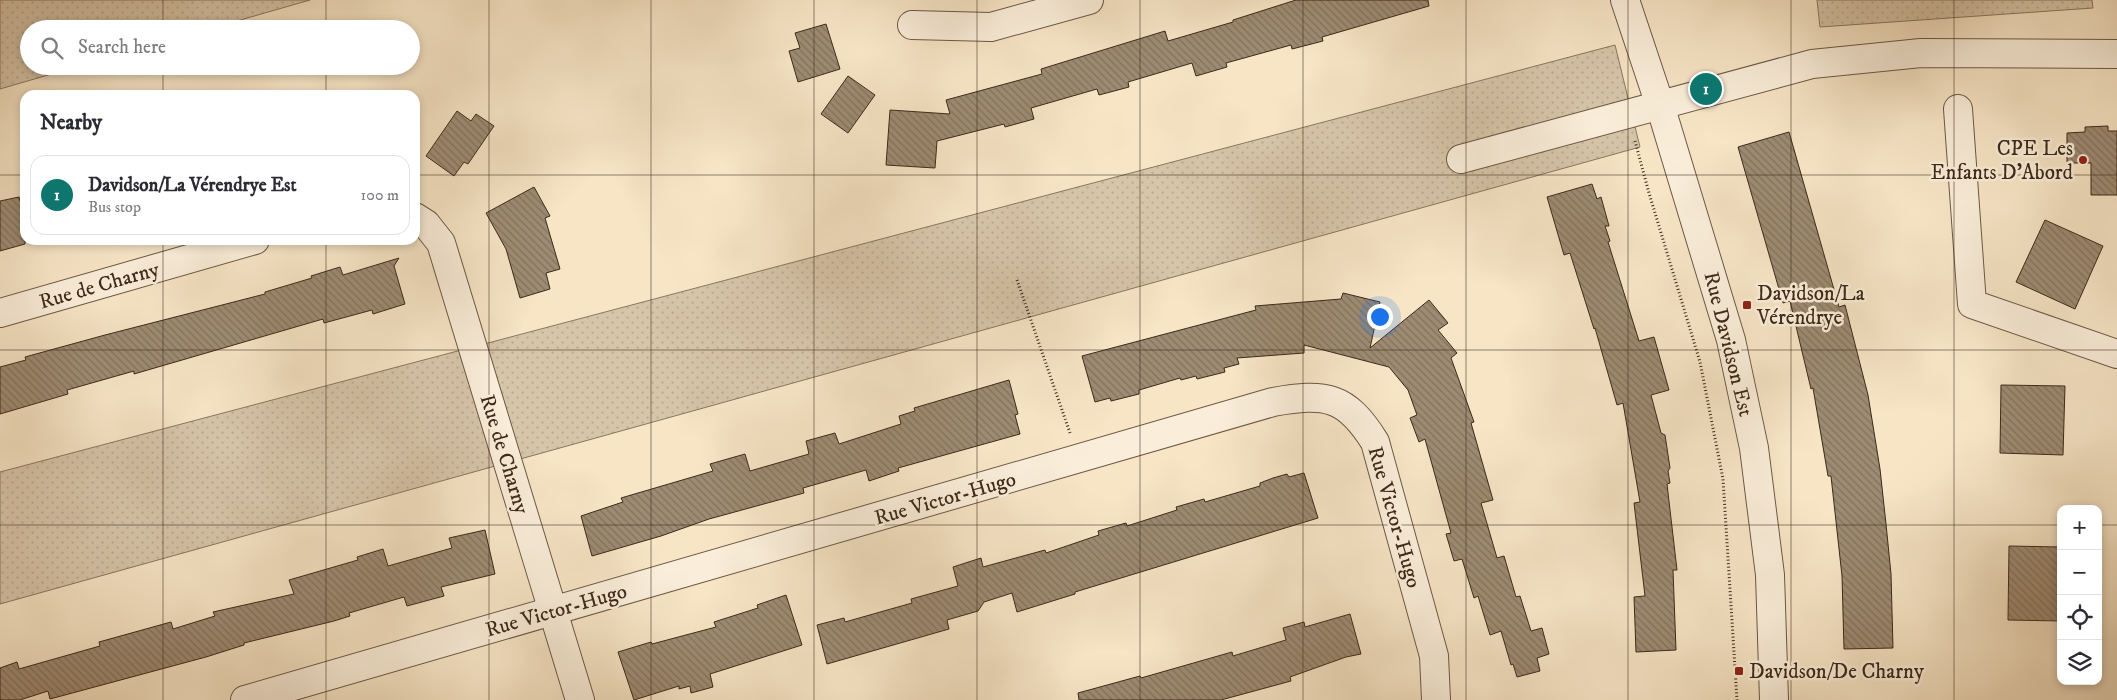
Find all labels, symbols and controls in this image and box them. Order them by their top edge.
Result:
search box [20,20,420,75]
icon: search [38,34,66,62]
text: Search here [78,36,166,59]
pin: 1 [1690,70,1722,108]
text: Nearby [40,110,102,136]
place label: CPE Les Enfants D'Abord [1931,136,2074,186]
marker: CPE Les Enfants D'Abord [2077,154,2089,166]
text: Davidson/La Vérendrye Est [88,174,297,197]
text: 1 [54,185,60,205]
text: 100 m [361,185,399,205]
text: Bus stop [88,197,141,217]
street label: Rue de Charny [36,256,163,315]
street label: Rue Davidson Est [1697,269,1759,420]
place label: Davidson/La Vérendrye [1756,281,1865,331]
marker: Davidson/La Vérendrye [1741,299,1753,311]
your location [1367,304,1393,330]
street label: Rue de Charny [474,391,535,518]
street label: Rue Victor-Hugo [1361,444,1427,591]
street label: Rue Victor-Hugo [872,466,1019,532]
map controls [2057,505,2102,685]
button: + [2057,505,2102,550]
button: − [2057,550,2102,595]
street label: Rue Victor-Hugo [483,578,630,644]
button: locate [2057,595,2102,640]
button: layers [2057,640,2102,685]
place label: Davidson/De Charny [1749,659,1925,685]
marker: Davidson/De Charny [1733,665,1745,677]

